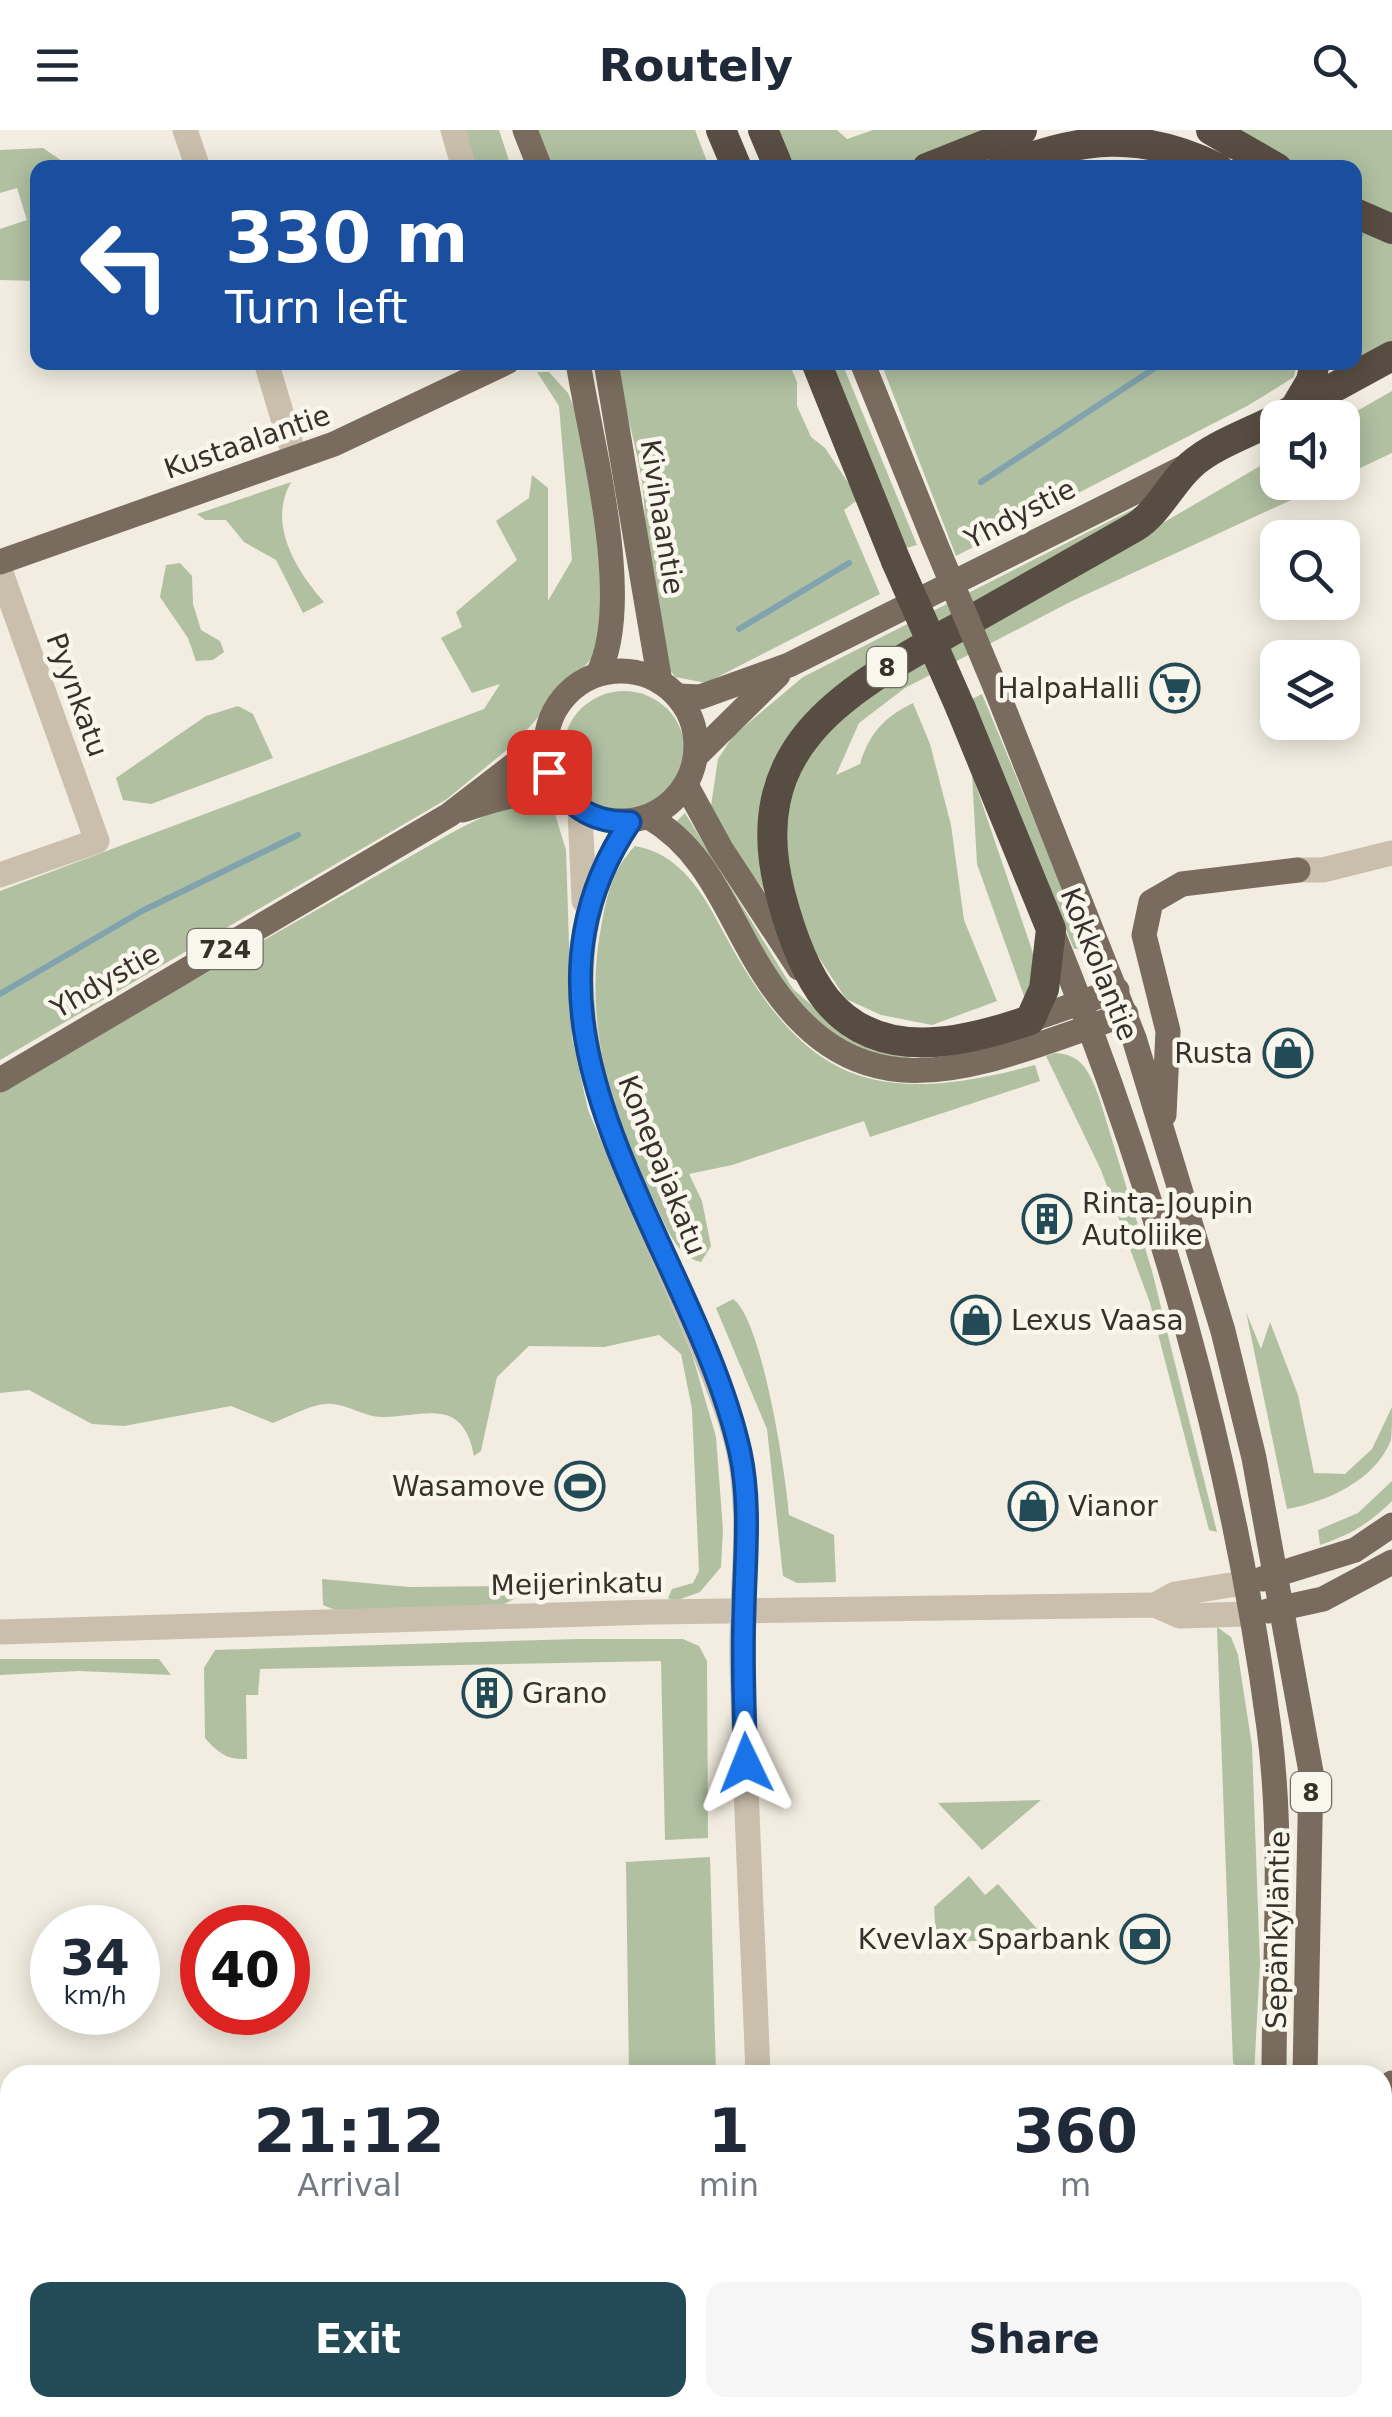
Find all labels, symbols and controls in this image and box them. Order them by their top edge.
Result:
icon: menu [30,38,85,93]
icon: search [1307,38,1362,93]
text: Routely [599,39,793,92]
text: 330 m [225,197,468,279]
icon: left [60,200,190,330]
text: Turn left [225,281,408,334]
street label: Kustaalantie [160,398,334,486]
map controls [1260,400,1360,740]
button: sound [1260,400,1360,500]
street label: Kivihaantie [633,437,691,597]
street label: Yhdystie [958,472,1081,556]
button: search [1260,520,1360,620]
street label: Pyynkatu [39,629,115,761]
button: layers [1260,640,1360,740]
road number: 8 [867,647,907,687]
supermarket icon: HalpaHalli [1149,662,1201,714]
place label: HalpaHalli [998,672,1140,705]
pin [507,730,592,815]
icon: arrive [522,745,577,800]
street label: Kokkolantie [1053,883,1145,1045]
road number: 724 [188,929,262,969]
street label: Yhdystie [44,937,165,1026]
shop icon: Rusta [1262,1027,1314,1079]
place label: Rusta [1174,1037,1253,1070]
street label: Konepajakatu [611,1070,713,1260]
place label: Rinta-Joupin Autoliike [1082,1187,1253,1252]
building icon: Rinta-Joupin Autoliike [1021,1193,1073,1245]
shop icon: Lexus Vaasa [950,1294,1002,1346]
place label: Lexus Vaasa [1011,1304,1184,1337]
sports icon: Wasamove [554,1460,606,1512]
place label: Wasamove [392,1470,545,1503]
shop icon: Vianor [1007,1480,1059,1532]
place label: Vianor [1068,1490,1158,1523]
street label: Meijerinkatu [490,1566,664,1602]
building icon: Grano [461,1667,513,1719]
place label: Grano [522,1677,607,1710]
position arrow [694,1711,798,1815]
road number: 8 [1291,1772,1331,1812]
street label: Sepänkyläntie [1260,1831,1296,2029]
speed limit sign: 40 [180,1905,310,2035]
bank icon: Kvevlax Sparbank [1119,1913,1171,1965]
place label: Kvevlax Sparbank [858,1923,1111,1956]
text: 34 [60,1929,130,1987]
text: km/h [63,1981,127,2010]
text: 21:12 [254,2096,445,2166]
text: 1 [708,2096,750,2166]
text: 360 [1013,2096,1138,2166]
text: Arrival [297,2166,401,2204]
text: min [699,2166,759,2204]
text: m [1060,2166,1091,2204]
button: Exit [30,2282,686,2397]
button: Share [706,2282,1362,2397]

